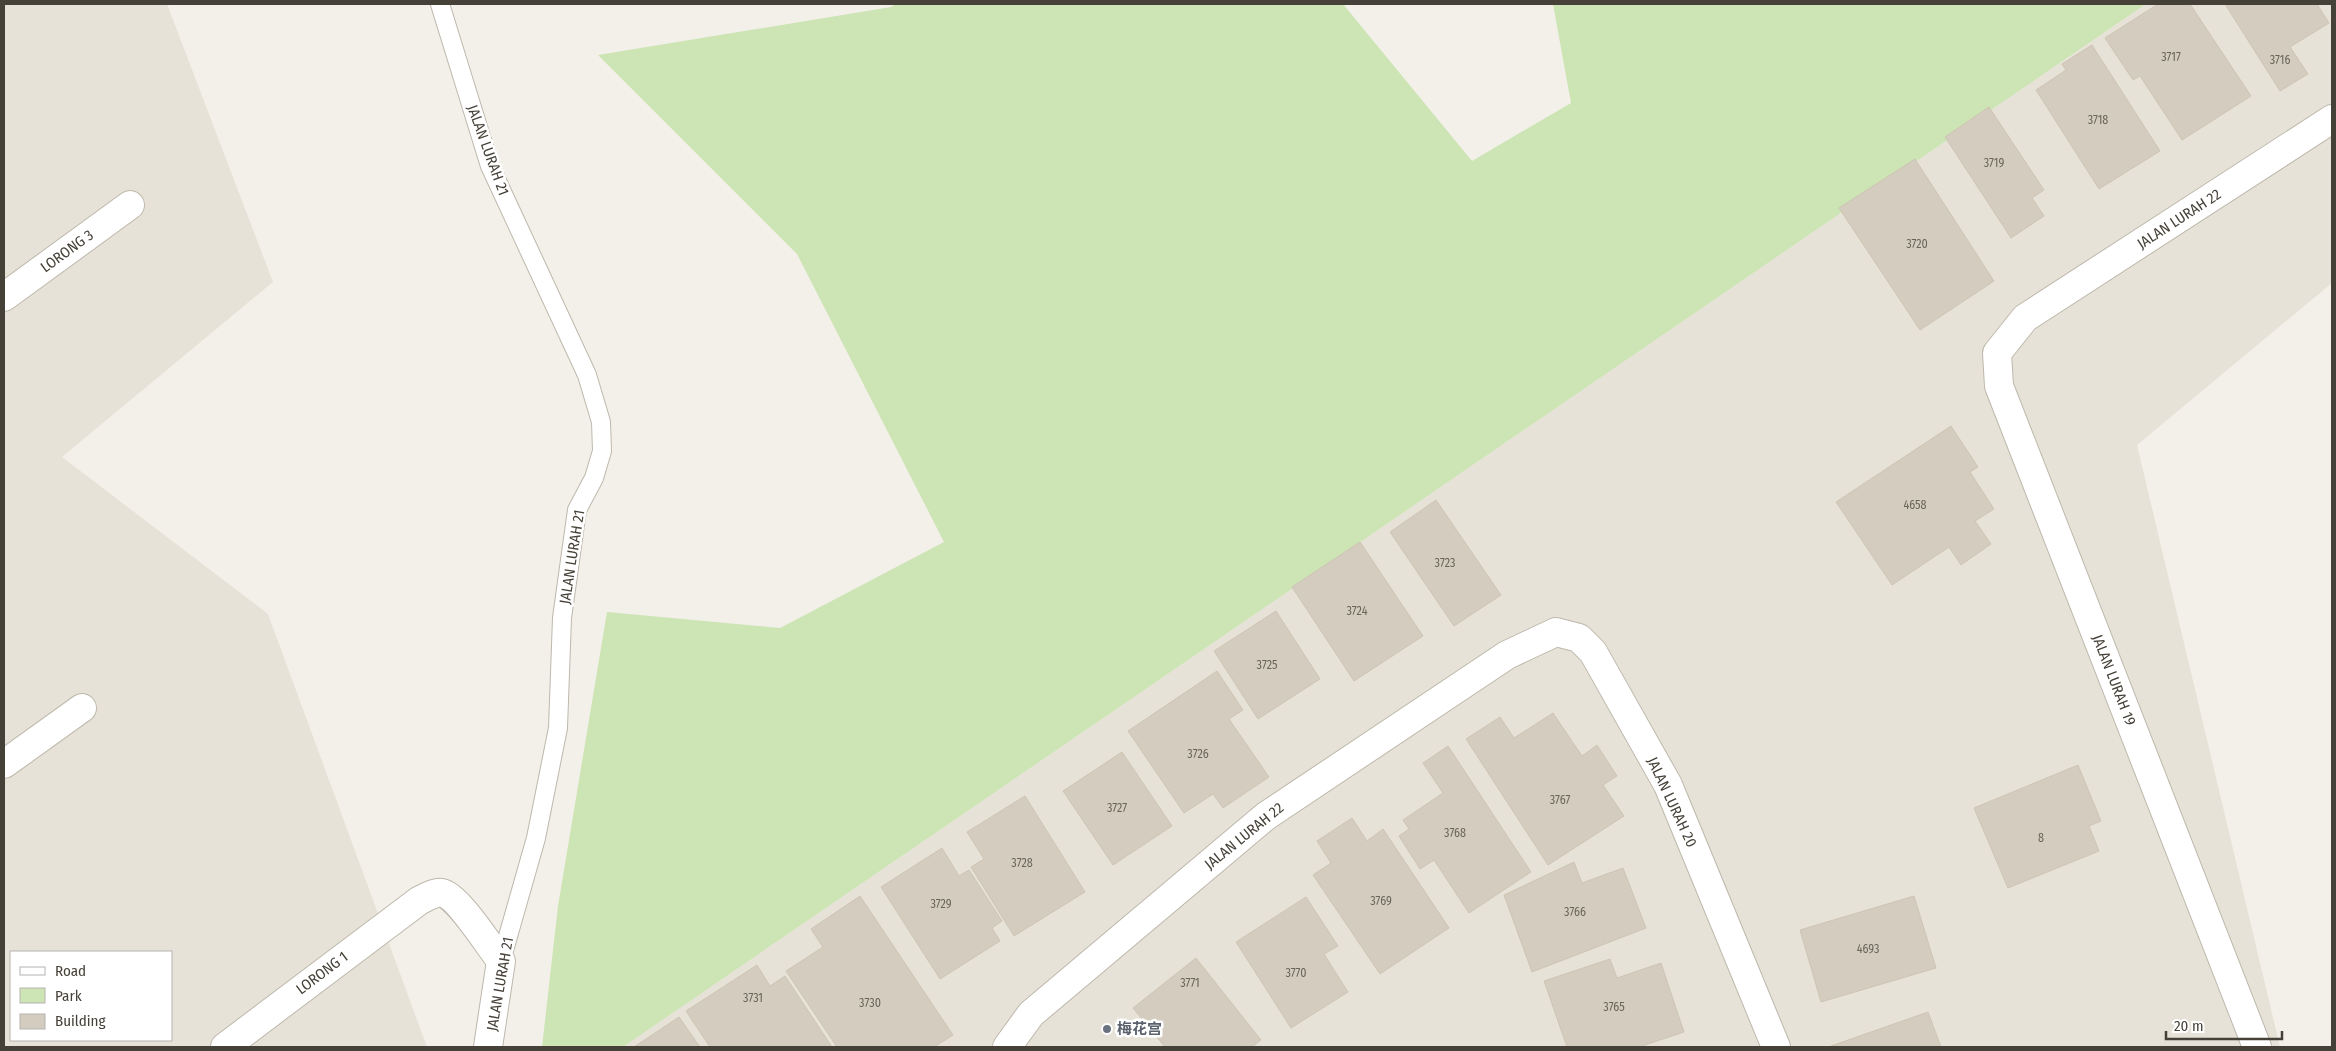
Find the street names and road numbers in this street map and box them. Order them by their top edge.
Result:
street label: JALAN LURAH 21 [463,102,513,198]
street label: JALAN LURAH 22 [2134,185,2225,253]
street label: LORONG 3 [37,226,97,276]
street label: JALAN LURAH 21 [556,509,588,605]
street label: JALAN LURAH 19 [2088,632,2140,728]
street label: JALAN LURAH 20 [1643,754,1701,850]
street label: JALAN LURAH 22 [1201,798,1287,873]
street label: JALAN LURAH 21 [483,936,517,1032]
street label: LORONG 1 [293,948,351,998]

